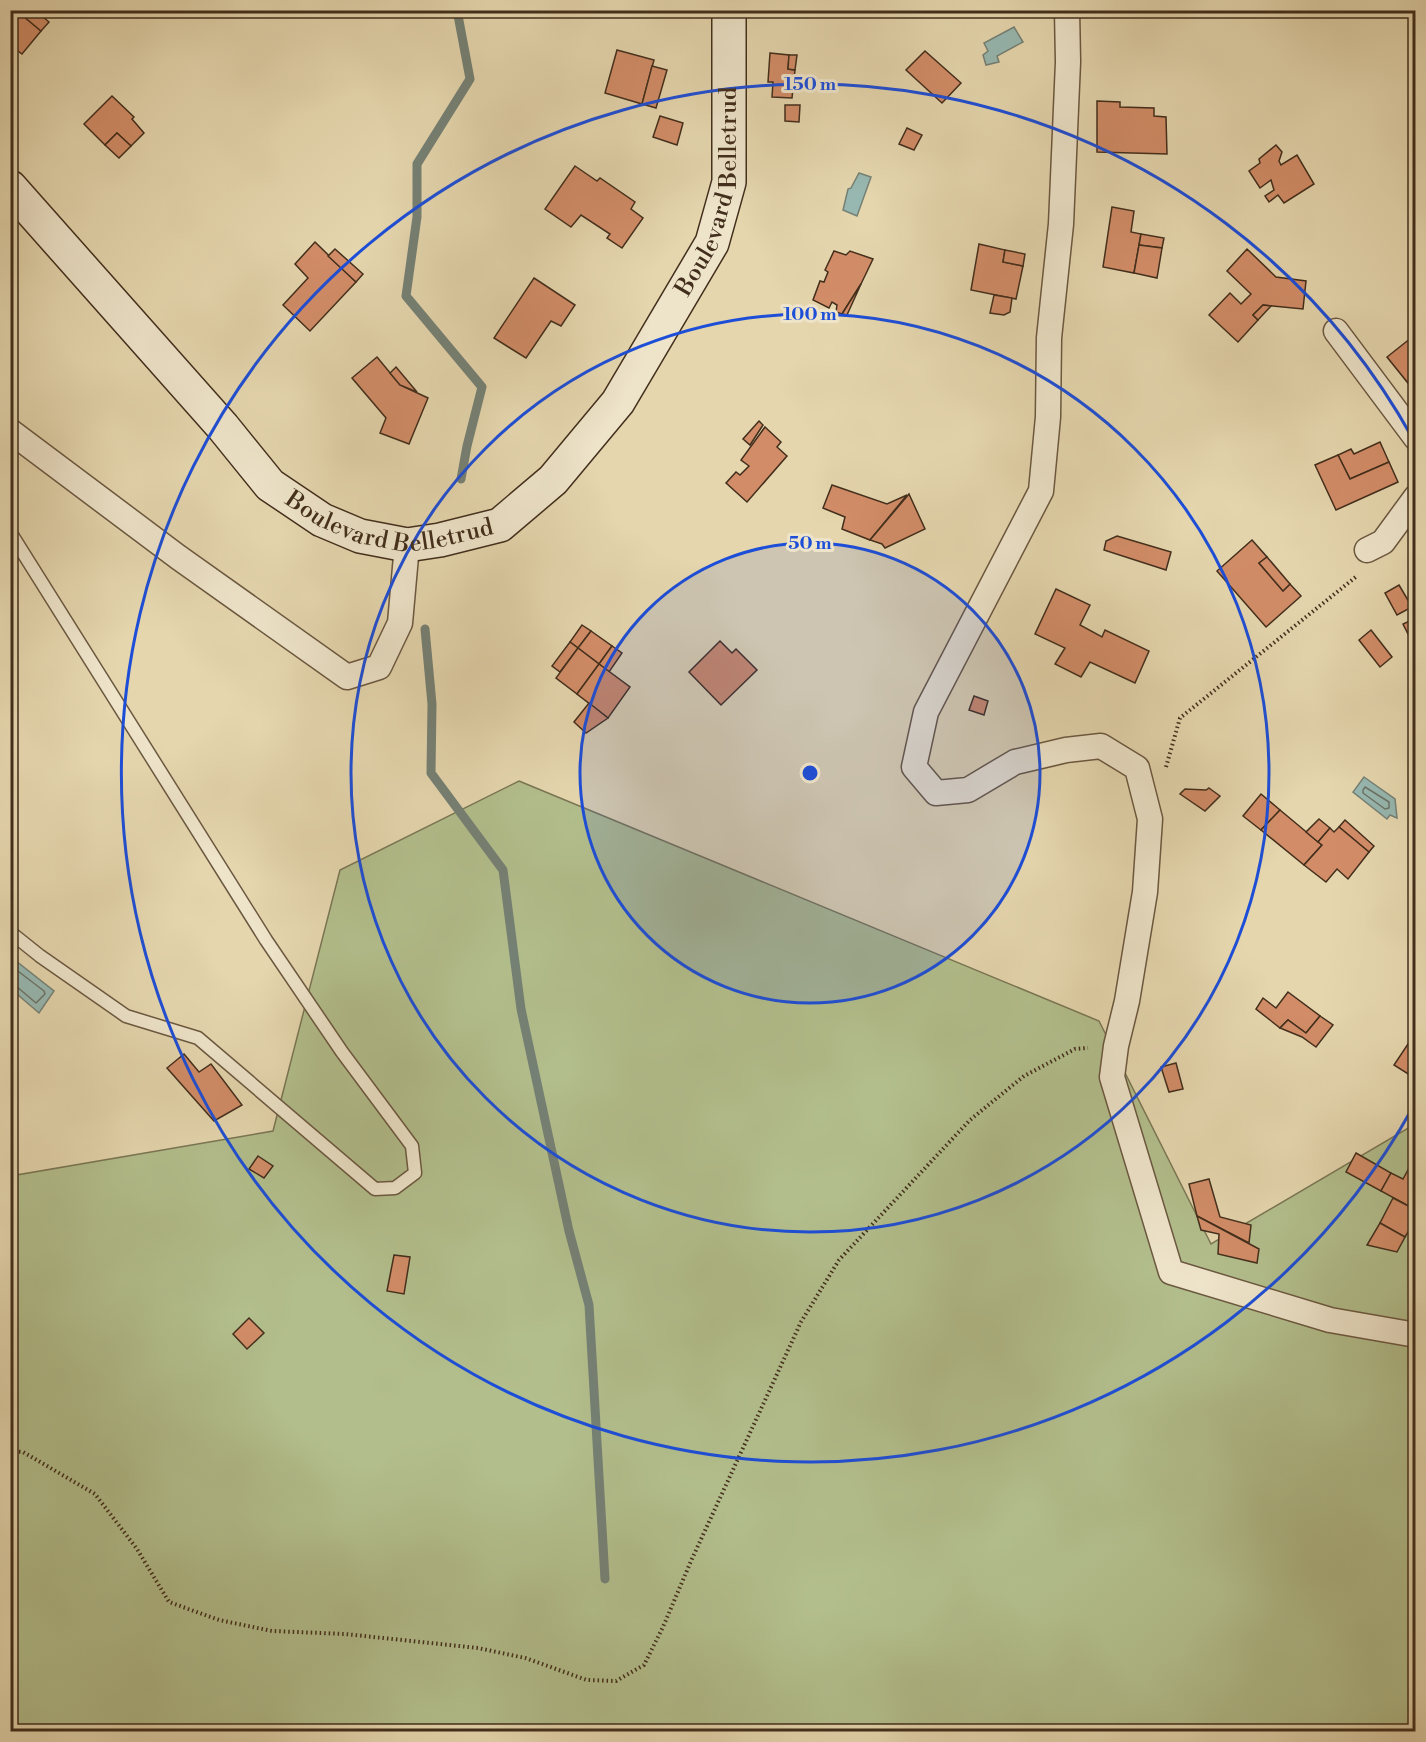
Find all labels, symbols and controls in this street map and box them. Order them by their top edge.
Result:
text: 150 m [784,73,837,96]
street label: Boulevard Belletrud [668,86,744,303]
text: 100 m [783,303,837,326]
street label: Boulevard Belletrud [279,484,497,560]
text: 50 m [788,532,832,555]
centre of rings [800,763,820,783]

